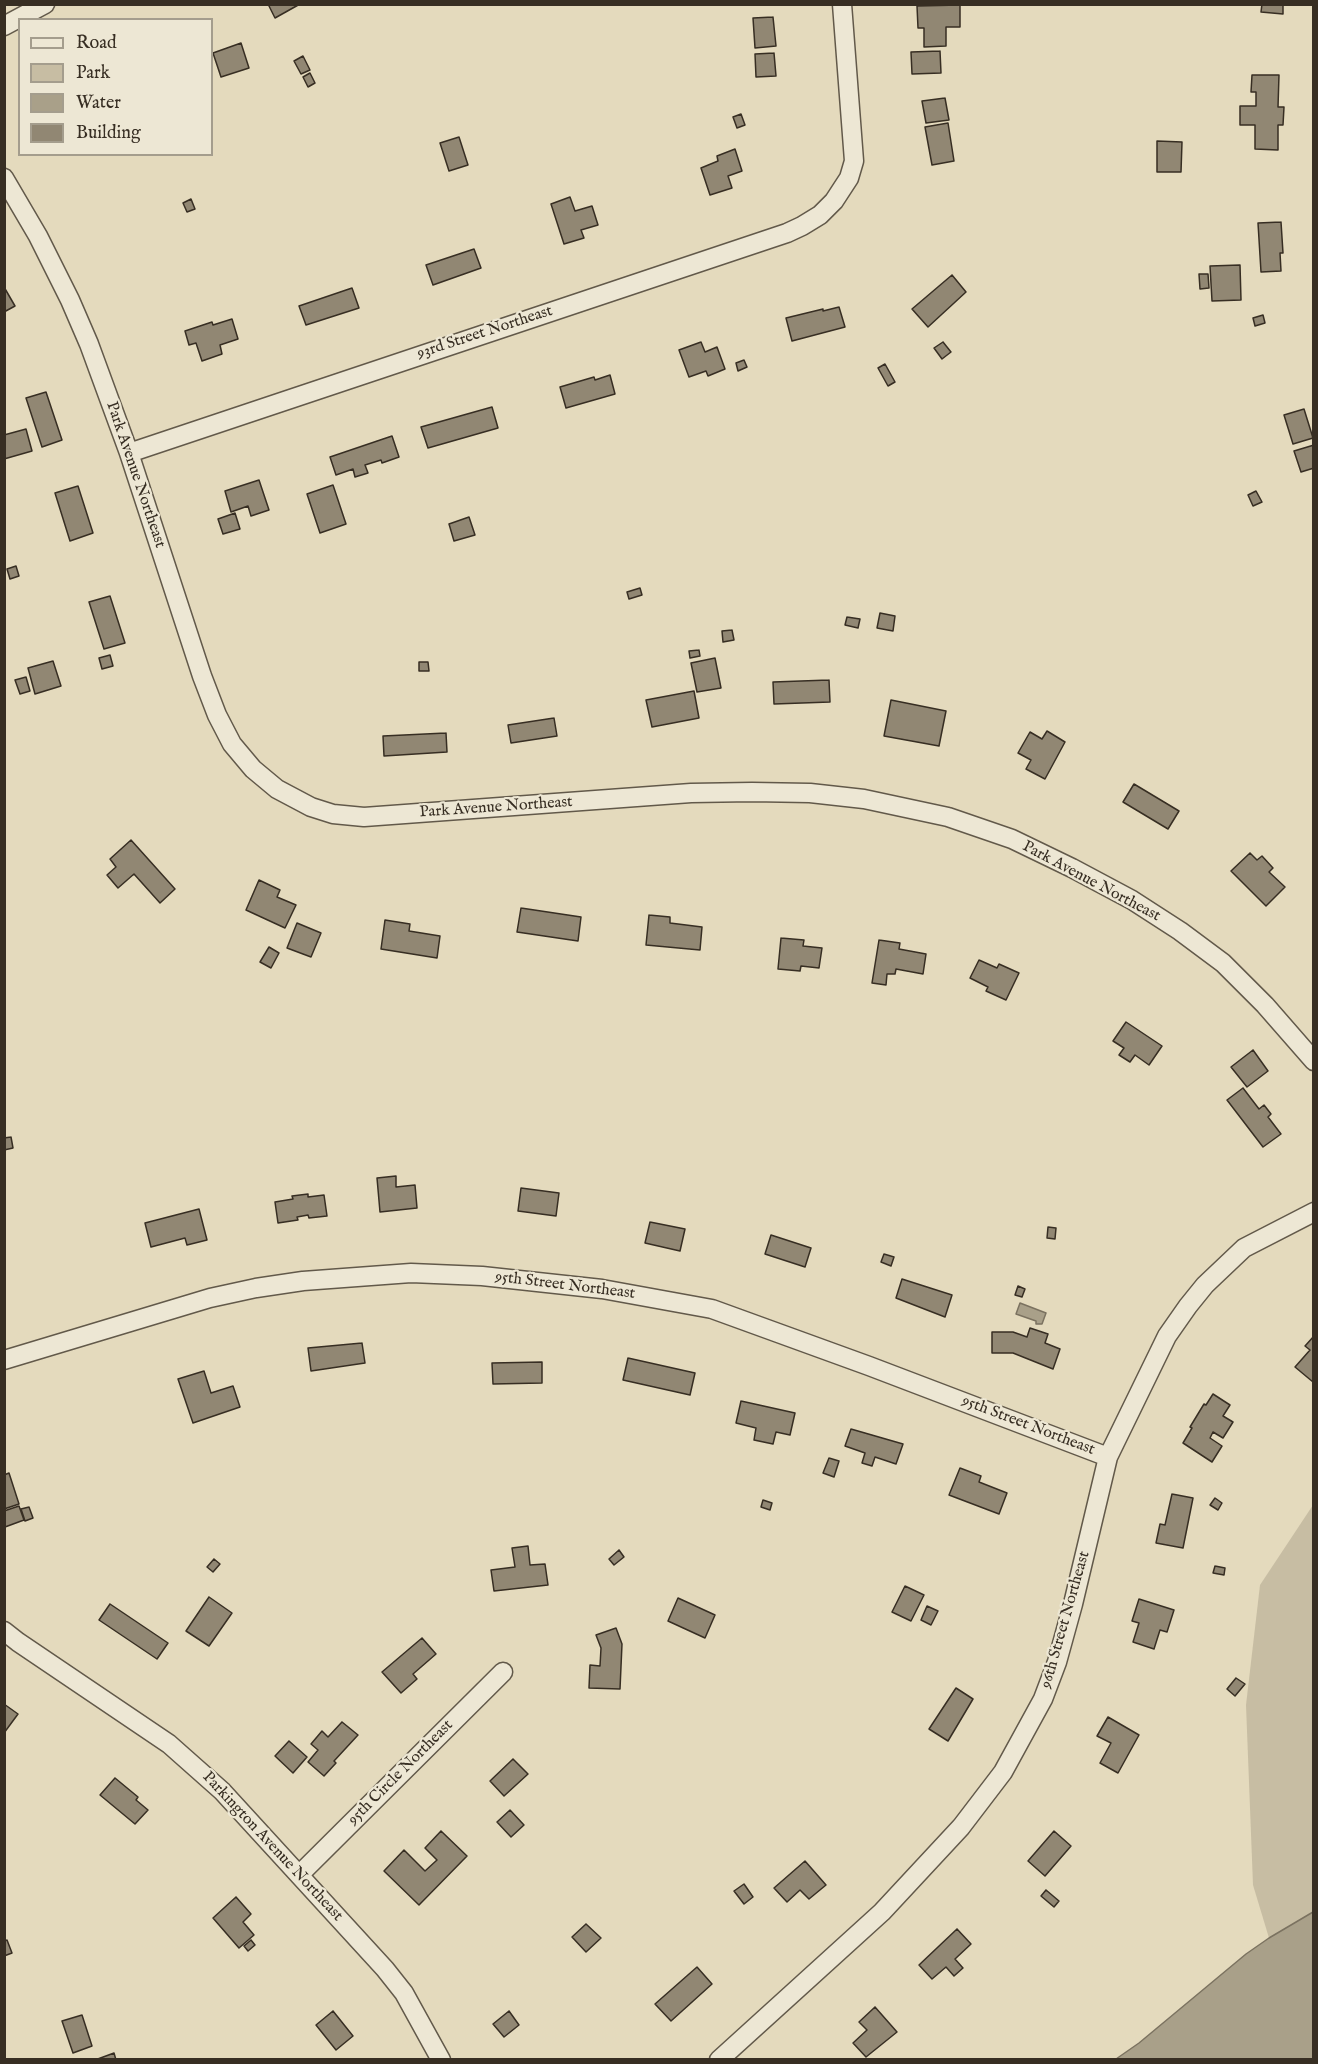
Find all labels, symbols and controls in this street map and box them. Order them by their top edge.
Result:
legend [18,18,213,156]
text: Road [76,32,117,55]
text: Park [76,62,110,85]
text: Water [76,92,121,115]
text: Building [76,122,141,145]
street label: 93rd Street Northeast [415,302,555,364]
street label: Park Avenue Northeast [101,399,169,551]
street label: Park Avenue Northeast [419,793,573,823]
street label: Park Avenue Northeast [1019,837,1163,927]
street label: 95th Street Northeast [494,1268,636,1304]
street label: 95th Street Northeast [959,1392,1097,1460]
street label: 96th Street Northeast [1037,1549,1095,1691]
street label: 95th Circle Northeast [344,1716,458,1830]
street label: Parkington Avenue Northeast [198,1768,346,1926]

